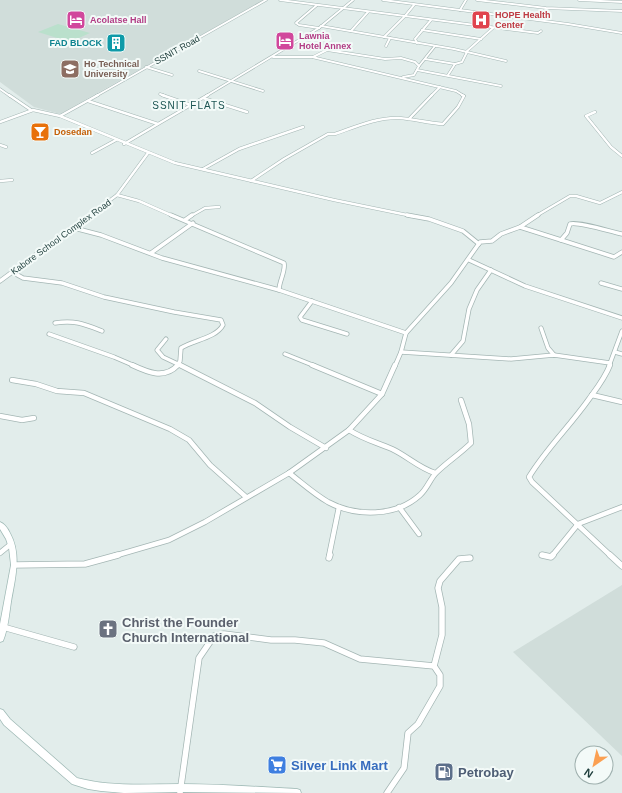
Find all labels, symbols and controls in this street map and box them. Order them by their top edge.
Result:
hotel icon: Acolatse Hall [65,9,87,31]
hospital icon: HOPE Health Center [470,9,492,31]
place label: HOPE Health Center [495,10,551,30]
place label: Acolatse Hall [90,15,147,25]
hotel icon: Lawnia Hotel Annex [274,30,296,52]
place label: Lawnia Hotel Annex [299,31,351,51]
building icon: FAD BLOCK [105,32,127,54]
street label: SSNIT Road [153,33,201,67]
place label: FAD BLOCK [50,38,102,48]
school or university icon: Ho Technical University [59,58,81,80]
place label: Ho Technical University [84,59,139,79]
district label: SSNIT FLATS [152,100,226,111]
bar icon: Dosedan [29,121,51,143]
place label: Dosedan [54,127,92,137]
street label: Kabore School Complex Road [9,197,113,277]
place label: Christ the Founder Church International [122,615,249,645]
church icon: Christ the Founder Church International [97,618,119,640]
north arrow [574,745,614,785]
supermarket icon: Silver Link Mart [266,754,288,776]
place label: Silver Link Mart [291,758,388,773]
fuel station icon: Petrobay [433,761,455,783]
place label: Petrobay [458,765,514,780]
text: N [582,766,595,780]

